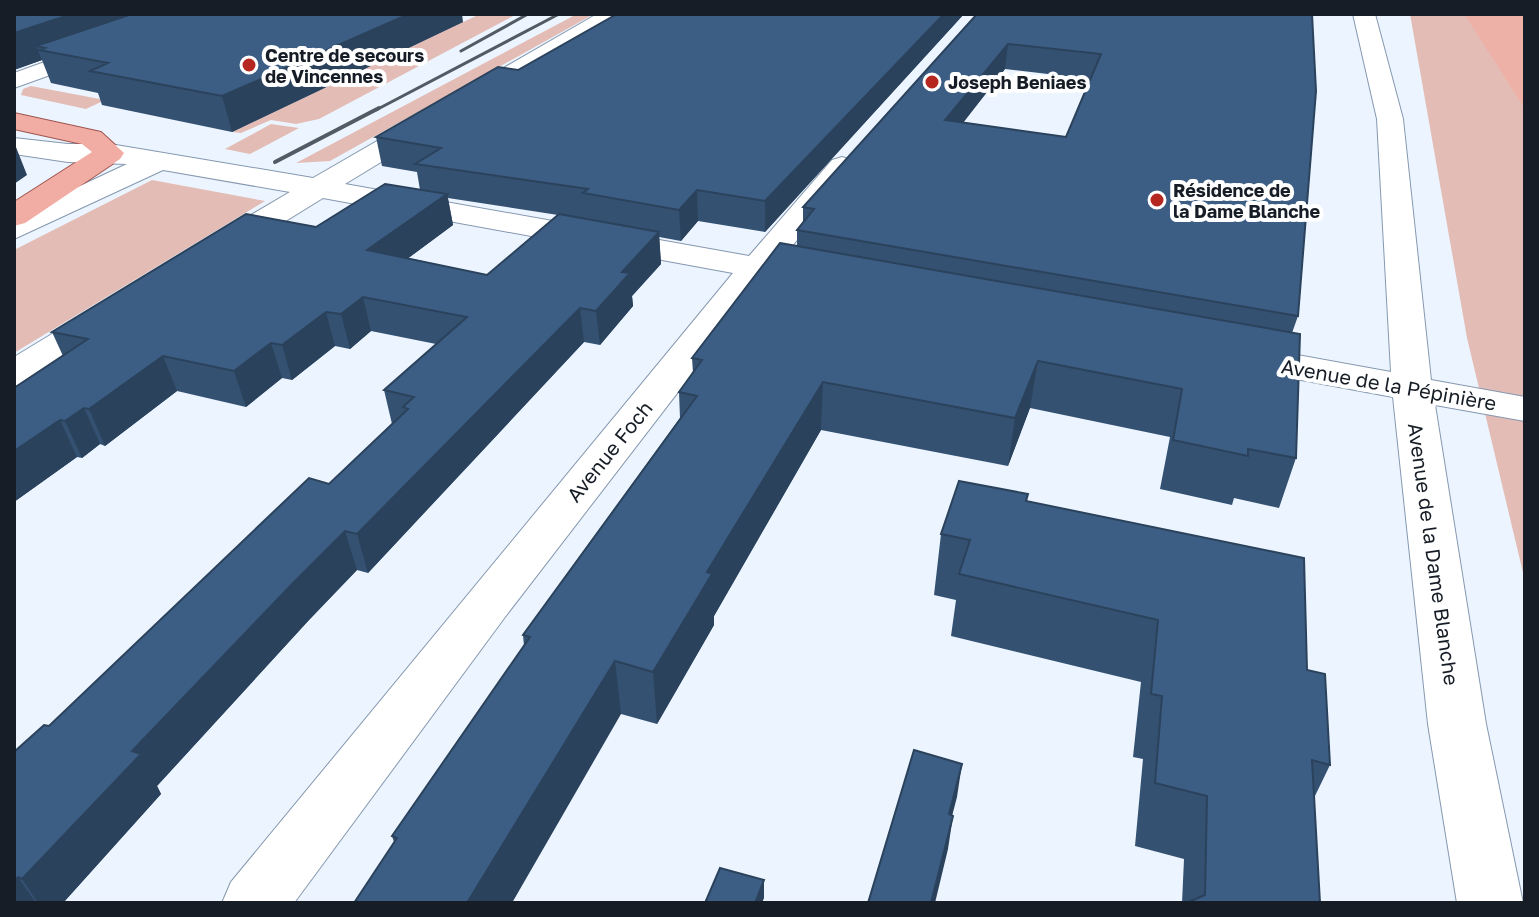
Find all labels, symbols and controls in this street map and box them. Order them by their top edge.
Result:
place label: Centre de secours de Vincennes [265,44,424,87]
marker: Centre de secours de Vincennes [240,56,258,74]
place label: Joseph Beniaes [948,71,1087,93]
marker: Joseph Beniaes [923,73,941,91]
place label: Résidence de la Dame Blanche [1173,179,1320,222]
marker: Résidence de la Dame Blanche [1148,191,1166,209]
street label: Avenue de la Pépinière [1280,353,1498,415]
street label: Avenue Foch [561,396,657,506]
street label: Avenue de la Dame Blanche [1404,421,1464,687]

